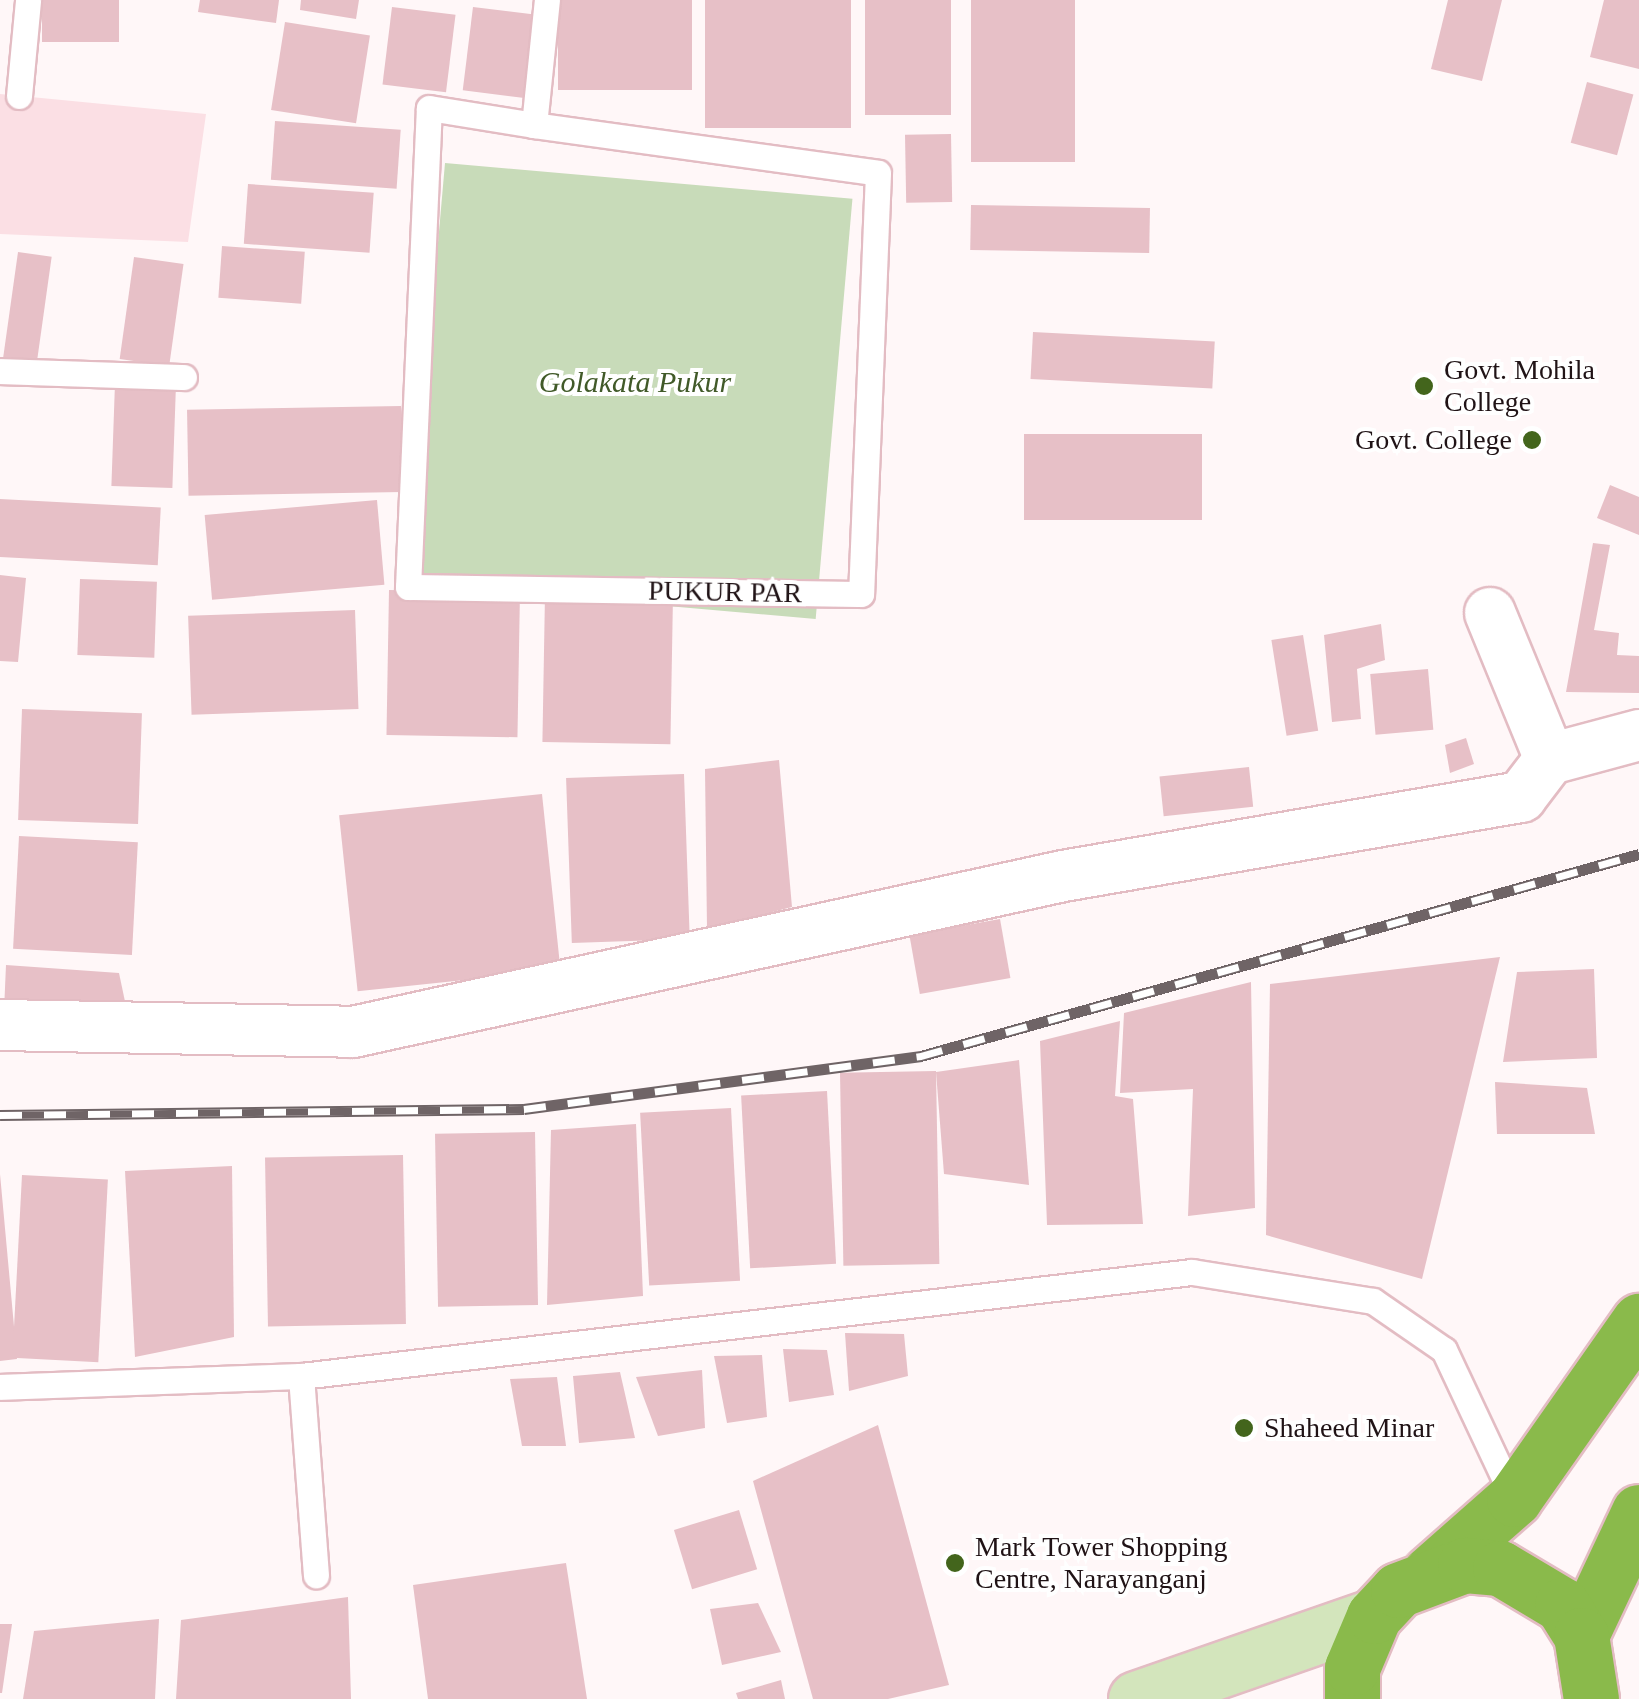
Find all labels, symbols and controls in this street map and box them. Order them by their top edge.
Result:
place label: Govt. Mohila College [1444,353,1595,419]
water label: Golakata Pukur [539,364,731,400]
marker: Govt. Mohila College [1413,375,1435,397]
place label: Govt. College [1355,423,1512,457]
marker: Govt. College [1521,429,1543,451]
street label: PUKUR PAR [648,574,802,610]
place label: Shaheed Minar [1264,1411,1434,1445]
marker: Shaheed Minar [1233,1417,1255,1439]
place label: Mark Tower Shopping Centre, Narayanganj [975,1530,1228,1596]
marker: Mark Tower Shopping Centre, Narayanganj [944,1552,966,1574]

